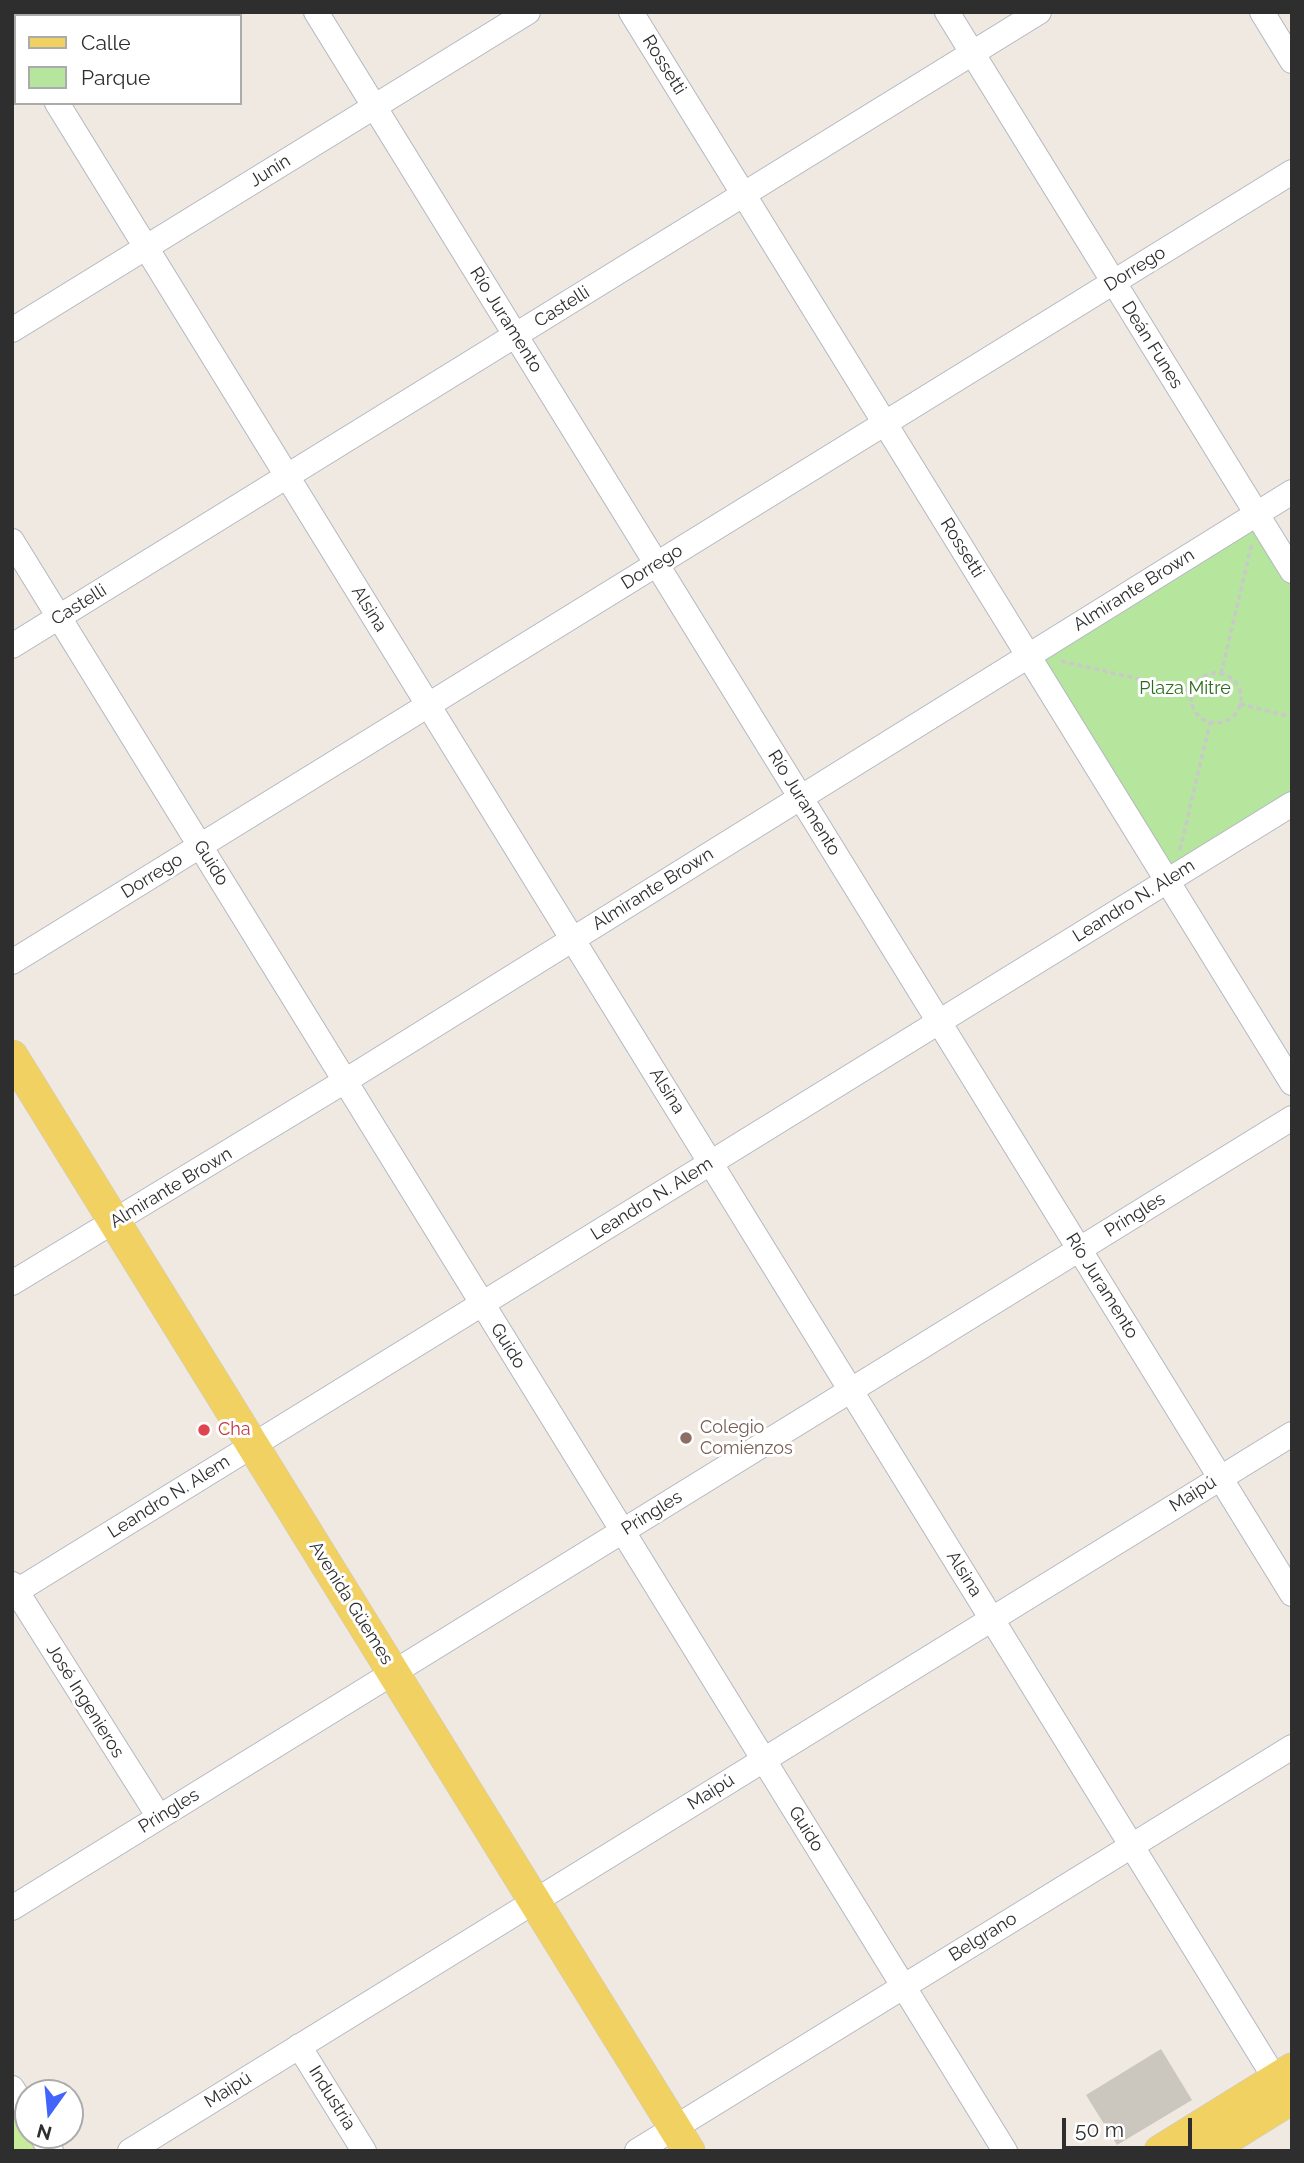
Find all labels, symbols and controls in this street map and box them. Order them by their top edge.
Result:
legend [14,14,242,105]
text: Calle [81,30,131,55]
street label: Rossetti [637,31,691,99]
text: Parque [81,65,150,90]
street label: Junín [246,150,294,192]
street label: Dorrego [1100,242,1170,296]
street label: Río Juramento [465,263,547,377]
street label: Castelli [530,282,594,332]
street label: Deán Funes [1117,297,1187,393]
street label: Rossetti [935,514,989,582]
street label: Dorrego [617,540,687,594]
street label: Almirante Brown [1070,544,1198,636]
street label: Castelli [47,580,111,630]
street label: Alsina [347,582,391,636]
park label: Plaza Mitre [1139,678,1231,700]
street label: Río Juramento [763,746,845,860]
street label: Guido [189,836,233,890]
street label: Almirante Brown [589,843,717,935]
street label: Dorrego [117,849,187,903]
street label: Leandro N. Alem [1069,855,1199,947]
street label: Alsina [645,1064,689,1118]
street label: Almirante Brown [106,1143,236,1233]
street label: Leandro N. Alem [587,1153,717,1245]
street label: Pringles [1101,1188,1169,1242]
street label: Río Juramento [1061,1229,1143,1343]
street label: Guido [486,1319,530,1373]
place label: Colegio Comienzos [700,1417,793,1460]
place label: Cha [218,1419,251,1441]
marker: Cha [196,1422,212,1438]
marker: Colegio Comienzos [678,1430,694,1446]
street label: Leandro N. Alem [104,1451,234,1543]
street label: Maipú [1166,1471,1220,1517]
street label: Pringles [618,1486,686,1540]
street label: Avenida Güemes [304,1537,398,1669]
street label: Alsina [942,1547,986,1601]
street label: José Ingenieros [41,1640,129,1762]
street label: Maipú [684,1769,738,1815]
street label: Pringles [135,1784,203,1838]
street label: Guido [784,1802,828,1856]
street label: Belgrano [945,1908,1021,1966]
street label: Industria [304,2062,360,2134]
street label: Maipú [201,2067,255,2113]
north arrow [14,2079,84,2149]
scale bar [1066,2104,1196,2148]
text: 50 m [1075,2117,1124,2142]
text: N [34,2120,54,2145]

